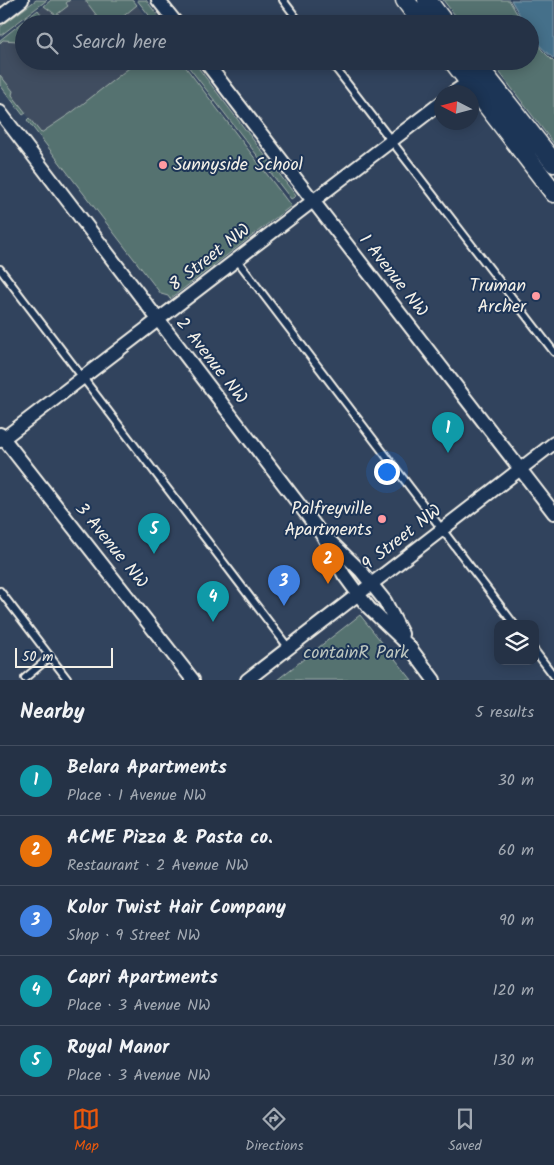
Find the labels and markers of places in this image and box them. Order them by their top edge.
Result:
place label: Sunnyside School [173,151,304,180]
marker: Sunnyside School [157,159,169,171]
place label: Truman Archer [469,272,527,322]
marker: Truman Archer [530,290,542,302]
pin: 1 [432,412,464,453]
place label: Palfreyville Apartments [284,495,372,545]
pin: 5 [138,513,170,554]
marker: Palfreyville Apartments [376,513,388,525]
pin: 2 [312,543,344,584]
pin: 3 [268,565,300,606]
pin: 4 [197,581,229,622]

